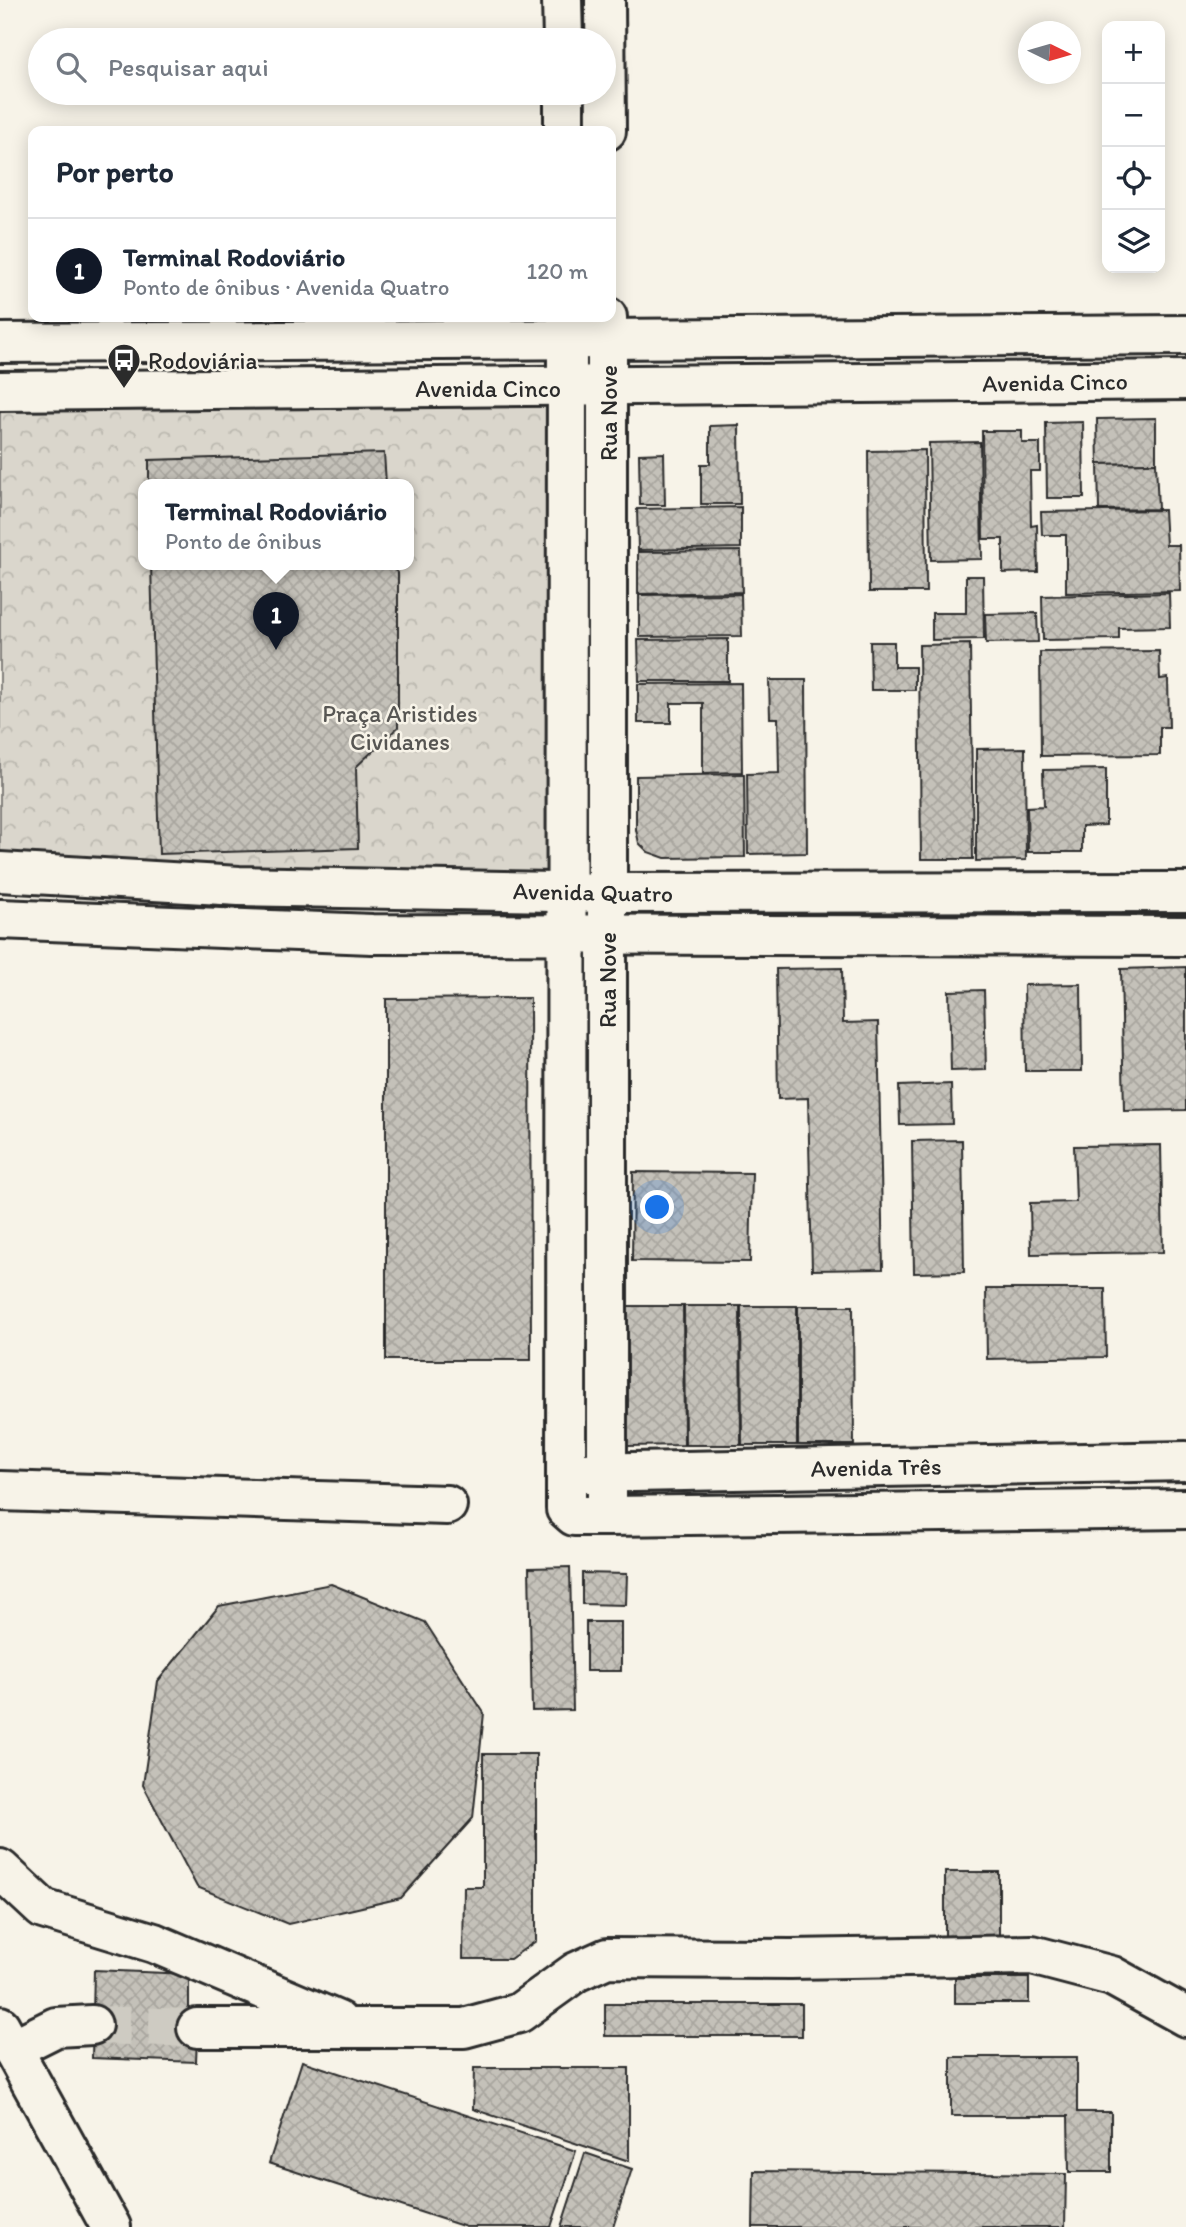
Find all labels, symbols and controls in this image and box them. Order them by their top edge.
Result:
north arrow [1018,21,1081,84]
map controls [1102,21,1165,273]
button: + [1102,21,1165,84]
search box [28,28,616,105]
icon: search [52,48,90,86]
text: Pesquisar aqui [108,51,269,83]
button: − [1102,84,1165,147]
button: locate [1102,147,1165,210]
text: Por perto [56,153,174,190]
button: layers [1102,210,1165,273]
text: Terminal Rodoviário [123,241,345,273]
text: 1 [74,257,84,285]
text: 120 m [527,257,588,285]
text: Ponto de ônibus · Avenida Quatro [123,273,449,301]
bus stop icon: Rodoviária [105,341,143,390]
place label: Rodoviária [148,346,257,375]
street label: Rua Nove [594,365,623,461]
street label: Avenida Cinco [982,366,1128,398]
street label: Avenida Cinco [415,374,561,403]
popup [138,479,414,570]
text: Terminal Rodoviário [165,495,387,527]
text: Ponto de ônibus [165,527,322,555]
pin: 1 [253,592,299,650]
park label: Praça Aristides Cividanes [322,699,478,756]
street label: Avenida Quatro [513,876,673,908]
street label: Rua Nove [593,932,622,1028]
your location [640,1190,674,1224]
street label: Avenida Três [810,1451,942,1483]

